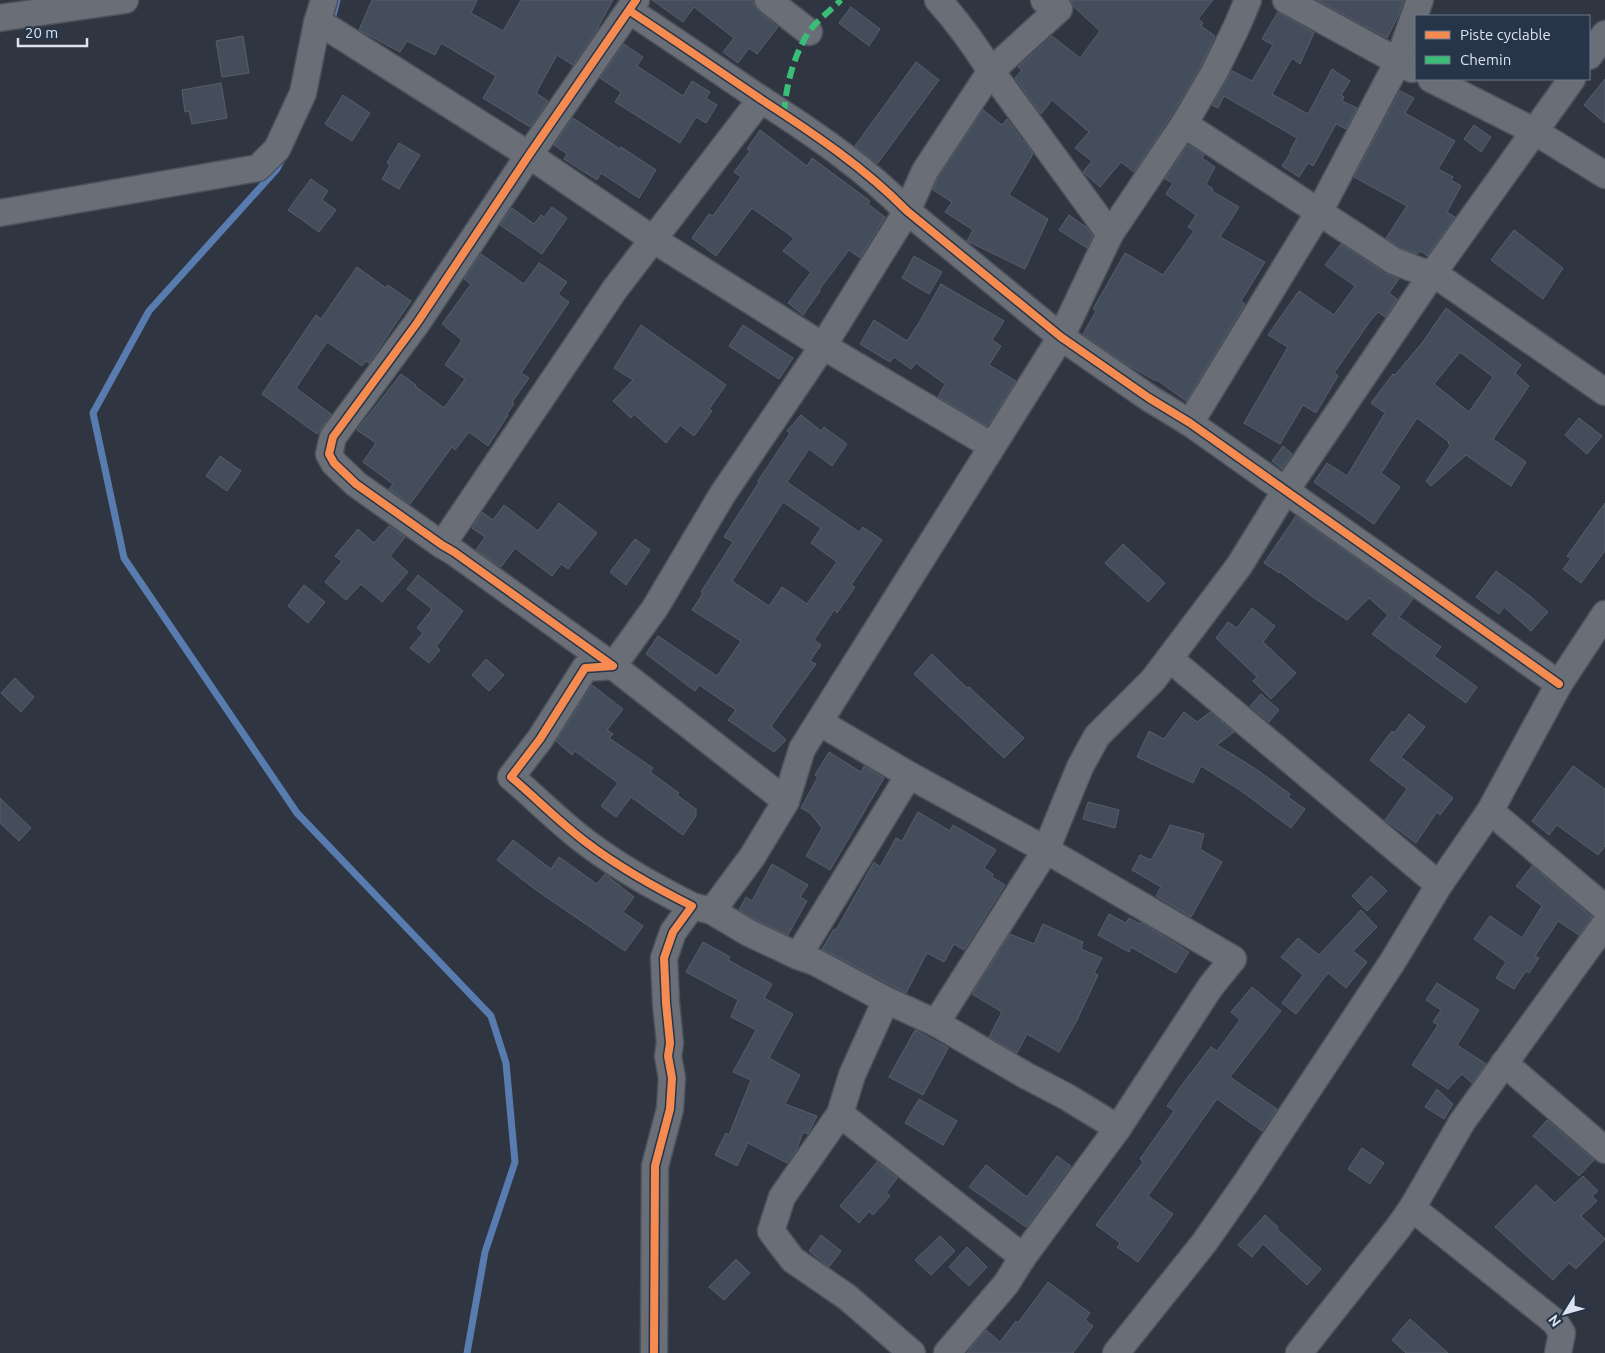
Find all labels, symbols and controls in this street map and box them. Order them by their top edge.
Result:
scale bar [18,15,86,47]
legend [1415,15,1590,80]
text: 20 m [25,24,58,41]
text: Piste cyclable [1460,26,1551,43]
text: Chemin [1460,51,1511,68]
north arrow [1540,1288,1590,1338]
text: N [1545,1312,1564,1330]

